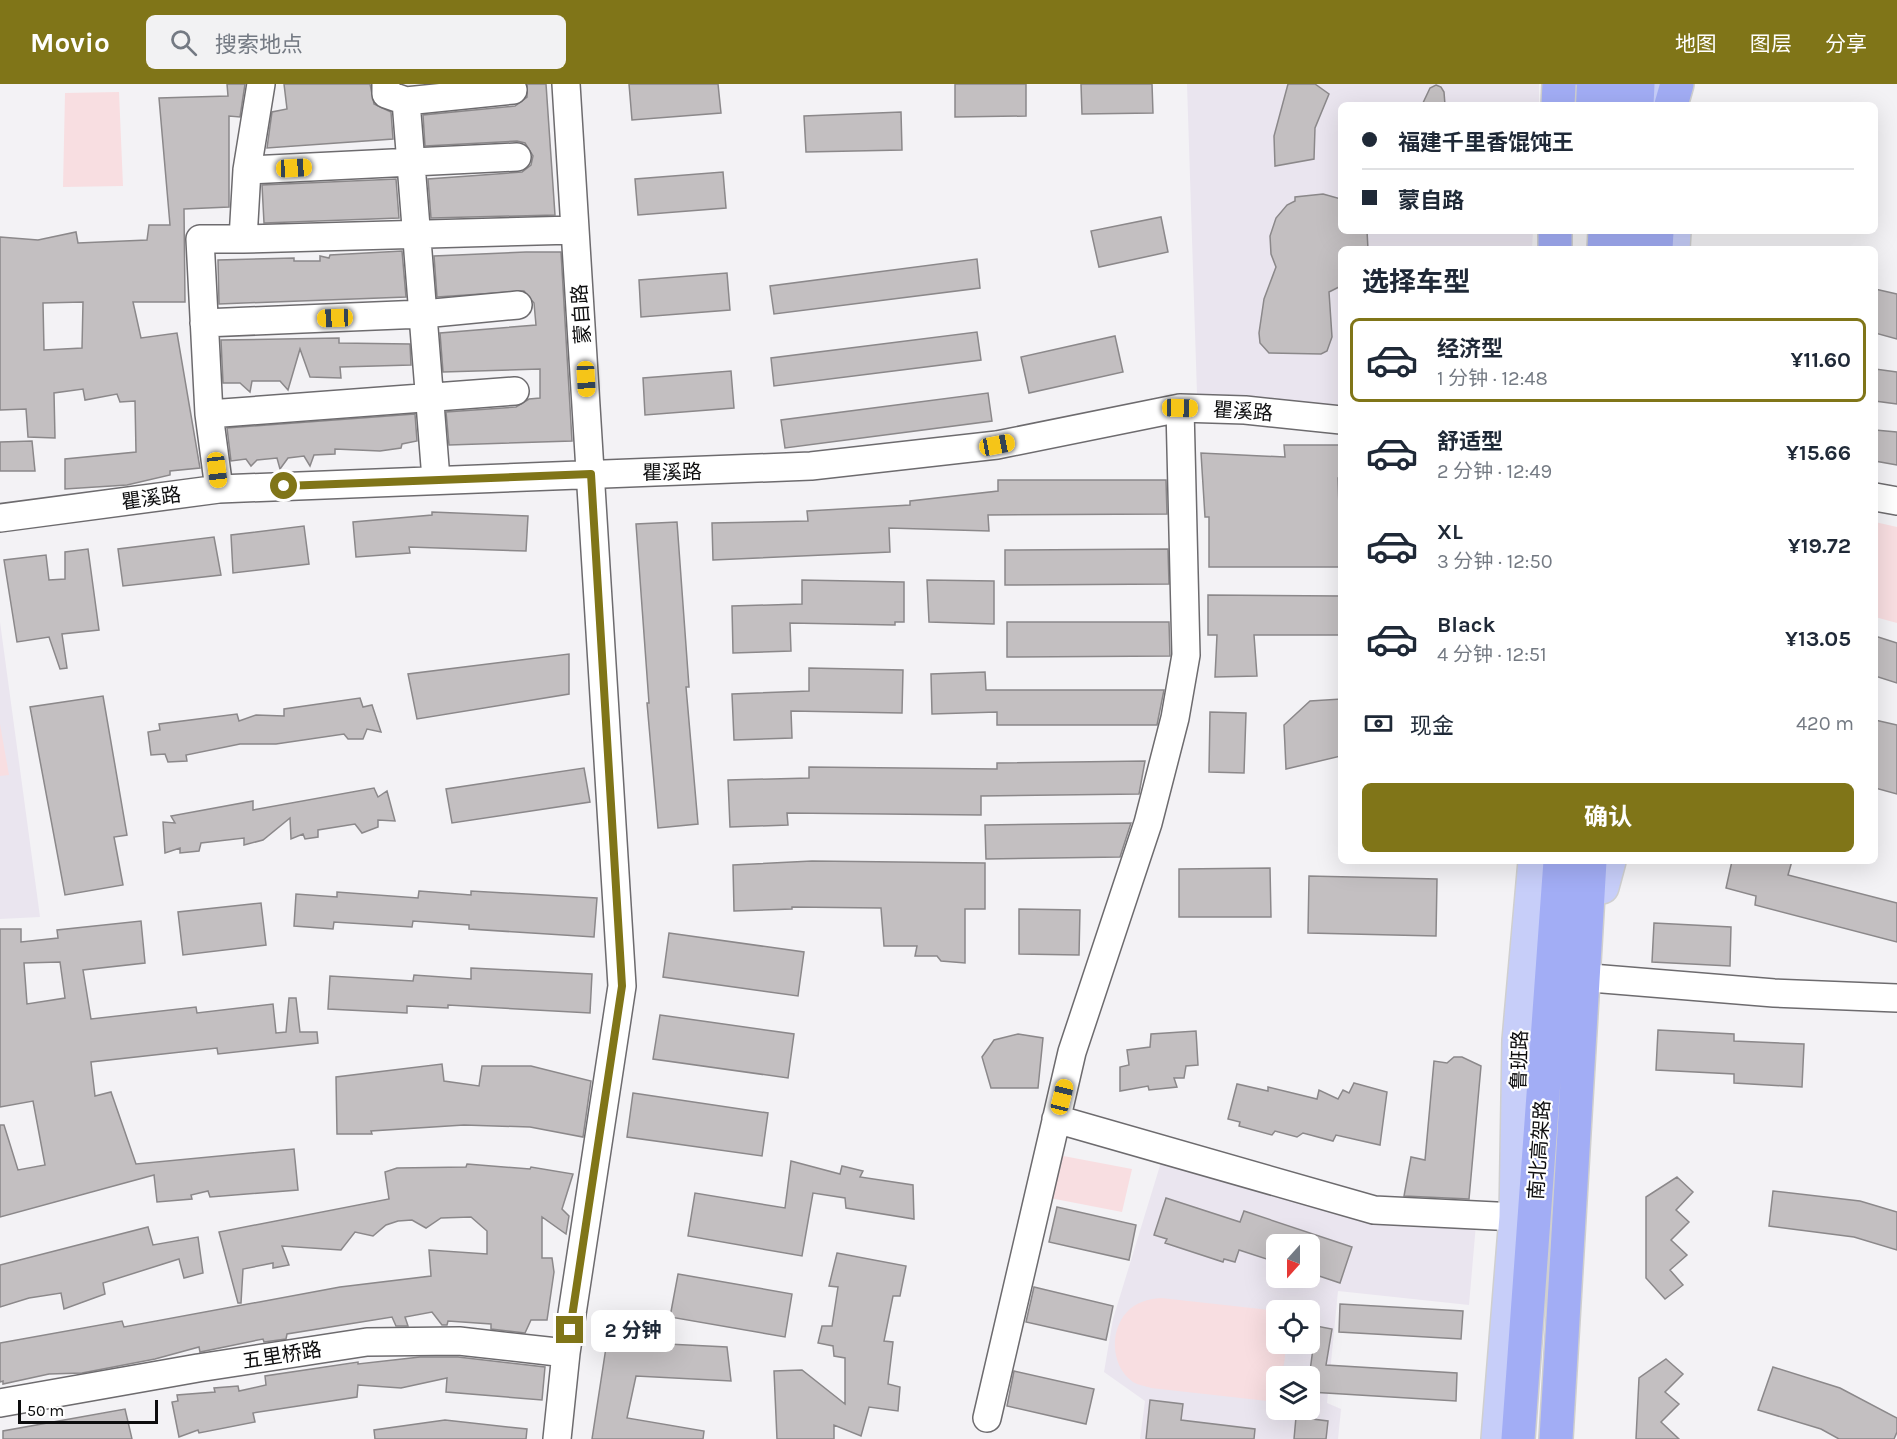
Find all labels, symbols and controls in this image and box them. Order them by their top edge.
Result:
search box [146,15,566,69]
text: Movio [30,26,110,59]
icon: search [167,26,200,59]
text: 搜索地点 [215,32,303,58]
text: 地图 [1675,32,1717,56]
text: 图层 [1750,32,1792,56]
text: 分享 [1825,32,1867,56]
text: 福建千里香馄饨王 [1398,130,1574,156]
car [276,158,312,178]
text: 蒙自路 [1398,188,1464,214]
text: 选择车型 [1362,266,1470,298]
street label: 蒙自路 [568,283,595,345]
car [317,308,353,328]
icon: car [1365,333,1419,387]
text: 经济型 [1437,336,1503,362]
text: ¥11.60 [1790,347,1851,373]
car [576,361,596,397]
text: 1 分钟 · 12:48 [1437,367,1548,390]
street label: 瞿溪路 [1212,398,1274,425]
car [1162,399,1198,417]
icon: car [1365,426,1419,480]
text: 舒适型 [1437,429,1503,455]
car [978,433,1016,457]
text: ¥15.66 [1786,440,1851,466]
car [206,451,228,489]
street label: 瞿溪路 [642,460,702,485]
text: 2 分钟 · 12:49 [1437,460,1552,483]
route start [270,472,297,499]
street label: 瞿溪路 [120,483,182,514]
icon: car [1365,519,1419,573]
text: XL [1437,519,1463,545]
text: ¥19.72 [1788,533,1851,559]
text: 3 分钟 · 12:50 [1437,550,1553,573]
icon: car [1365,612,1419,666]
text: Black [1437,612,1496,638]
text: ¥13.05 [1785,626,1851,652]
text: 4 分钟 · 12:51 [1437,643,1547,666]
icon: cash [1362,707,1395,740]
text: 420 m [1796,712,1854,735]
text: 现金 [1410,713,1454,739]
button: 确认 [1362,783,1854,852]
street label: 鲁班路 [1507,1030,1532,1090]
car [1049,1077,1075,1117]
street label: 南北高架路 [1525,1099,1554,1201]
north arrow [1266,1234,1320,1288]
map controls [1266,1234,1320,1420]
button: locate [1266,1300,1320,1354]
callout: 2 分钟 [591,1309,675,1351]
route end [556,1316,583,1343]
text: 2 分钟 [604,1319,662,1342]
street label: 五里桥路 [241,1338,323,1373]
button: layers [1266,1366,1320,1420]
scale bar [18,1397,158,1424]
text: 50 m [27,1401,64,1420]

